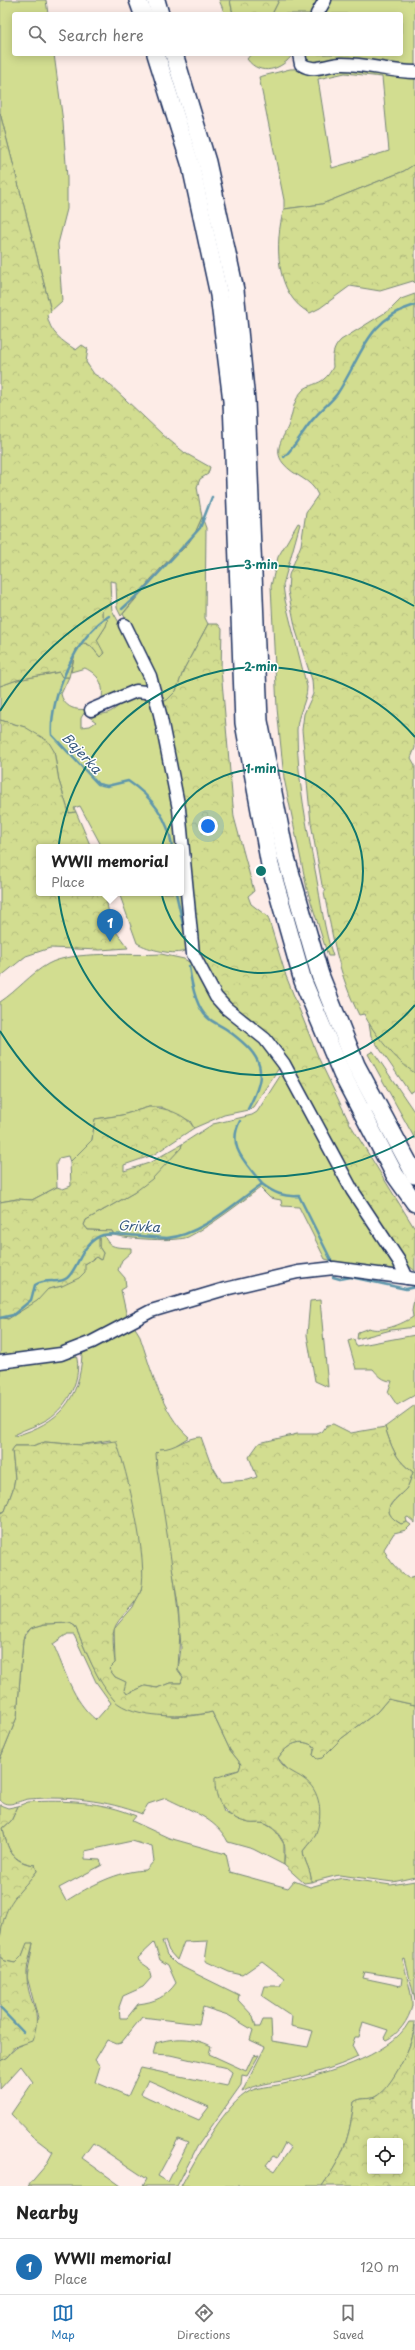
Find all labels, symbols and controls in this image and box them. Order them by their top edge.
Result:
search box [12,12,403,56]
icon: search [26,23,48,45]
text: Search here [58,23,144,46]
text: 3 min [244,555,278,573]
text: 2 min [244,657,278,675]
water label: Bajerka [58,728,107,778]
text: 1 min [245,759,277,777]
your location [198,816,218,836]
popup [36,844,184,896]
text: WWII memorial [51,849,169,872]
centre of rings [254,864,268,878]
text: Place [51,872,85,891]
pin: 1 [97,909,123,942]
water label: Grivka [118,1215,161,1236]
map controls [367,2138,403,2174]
button: locate [367,2138,403,2174]
text: Nearby [16,2199,78,2225]
text: WWII memorial [54,2246,171,2269]
text: 1 [26,2257,32,2276]
text: 120 m [360,2257,399,2276]
text: Place [54,2269,87,2288]
tab: Map [51,2302,75,2343]
tab: Directions [177,2302,230,2343]
tab: Saved [333,2302,364,2343]

